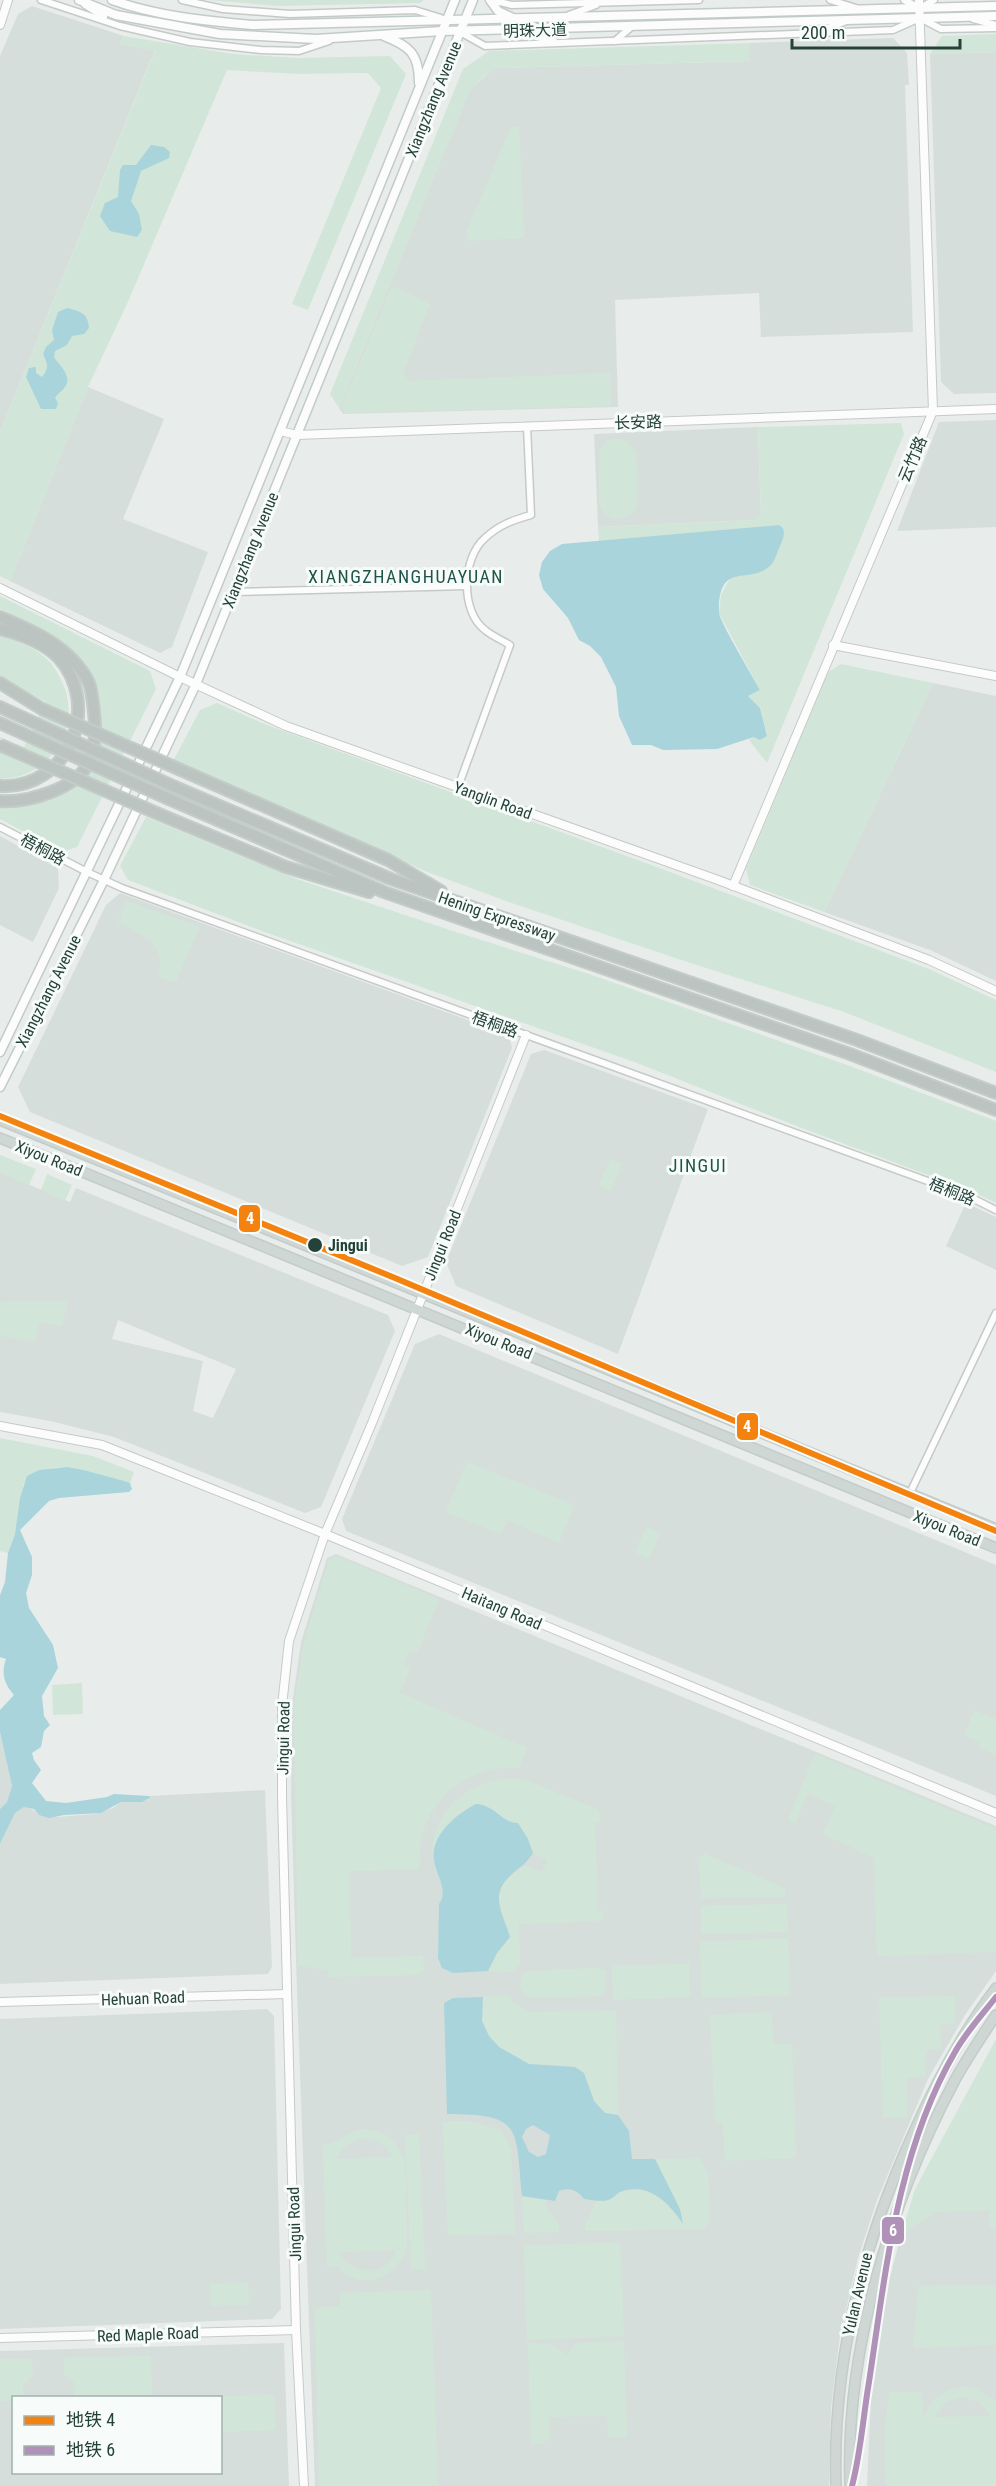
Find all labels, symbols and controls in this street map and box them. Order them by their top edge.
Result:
scale bar [792,12,960,50]
street label: 明珠大道 [503,20,567,41]
text: 200 m [801,22,845,43]
street label: Xiangzhang Avenue [402,38,465,160]
street label: 长安路 [614,412,662,433]
street label: 云竹路 [894,433,931,485]
street label: Xiangzhang Avenue [219,489,282,611]
district label: XIANGZHANGHUAYUAN [308,566,504,587]
street label: Yanglin Road [451,778,535,823]
street label: 梧桐路 [17,830,68,869]
street label: Hening Expressway [436,888,558,945]
street label: Xiangzhang Avenue [12,932,85,1051]
street label: 梧桐路 [469,1007,521,1042]
street label: Xiyou Road [13,1136,85,1180]
district label: JINGUI [669,1155,727,1176]
street label: 梧桐路 [926,1174,978,1209]
line badge: 4 [238,1204,261,1233]
street label: Jingui Road [420,1207,465,1283]
text: 4 [246,1209,254,1228]
marker: Jingui [306,1236,324,1254]
place label: Jingui [328,1236,368,1255]
street label: Xiyou Road [463,1319,535,1363]
line badge: 4 [736,1412,759,1441]
text: 4 [743,1417,751,1436]
street label: Xiyou Road [911,1506,983,1550]
street label: Haitang Road [459,1583,545,1634]
street label: Jingui Road [273,1701,294,1775]
street label: Hehuan Road [101,1988,185,2009]
street label: Jingui Road [284,2187,305,2261]
line badge: 6 [881,2216,905,2245]
text: 6 [889,2221,897,2240]
street label: Yulan Avenue [839,2251,876,2337]
street label: Red Maple Road [97,2323,199,2346]
legend [12,2396,222,2474]
text: 地铁 4 [66,2409,115,2430]
text: 地铁 6 [66,2439,115,2460]

